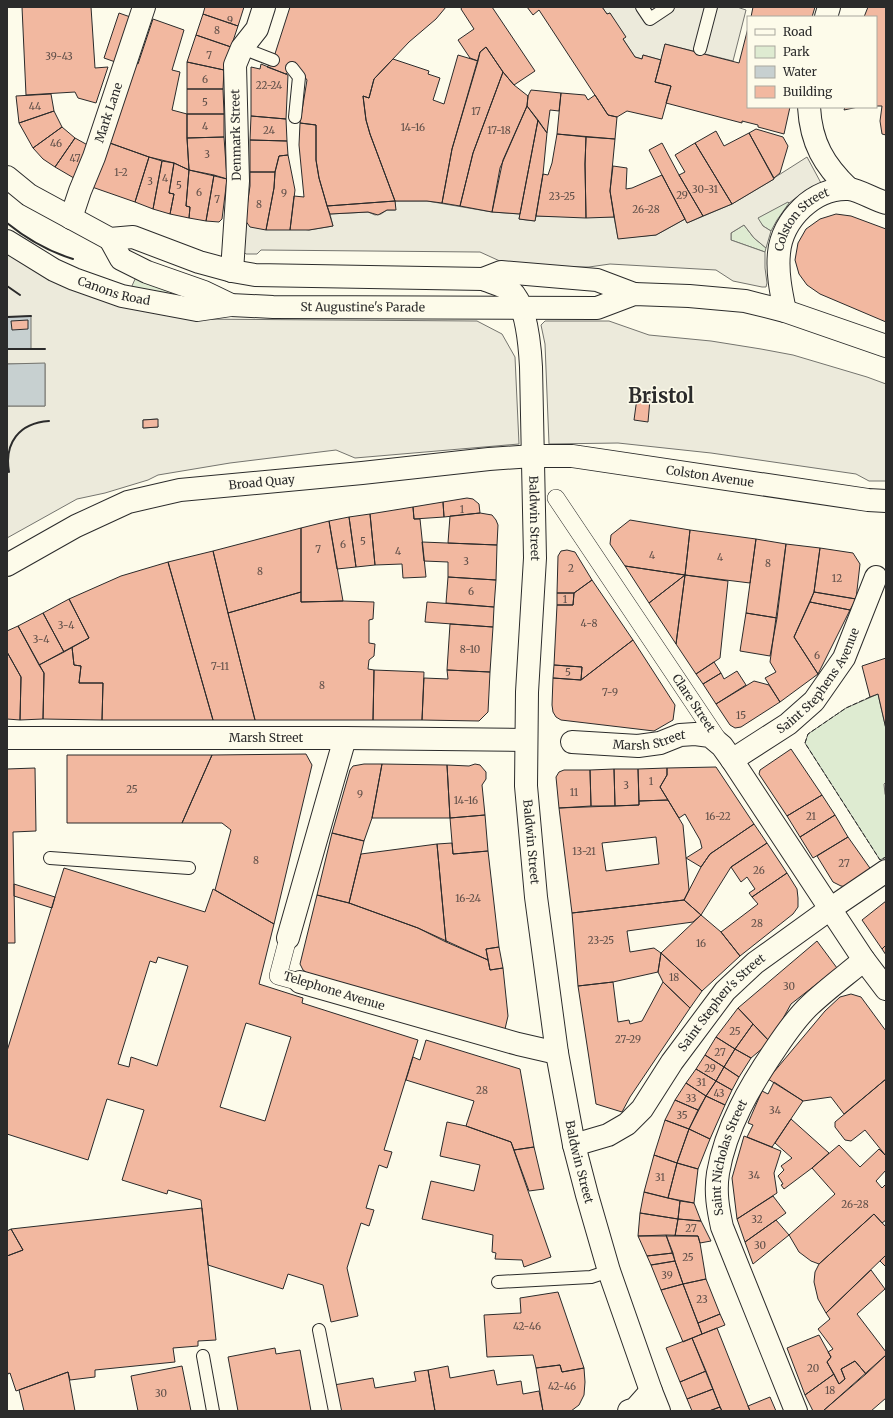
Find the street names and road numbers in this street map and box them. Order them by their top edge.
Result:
street label: Mark Lane [91,80,125,144]
street label: Denmark Street [227,89,244,181]
street label: Colston Street [771,184,831,252]
street label: Canons Road [76,273,152,308]
street label: St Augustine's Parade [300,299,425,314]
street label: Colston Avenue [665,462,755,490]
street label: Broad Quay [228,471,296,492]
street label: Baldwin Street [526,476,543,562]
street label: Saint Stephens Avenue [773,625,862,736]
street label: Clare Street [669,671,719,735]
street label: Marsh Street [612,727,686,753]
street label: Marsh Street [229,730,304,745]
street label: Baldwin Street [520,799,543,885]
street label: Saint Stephen's Street [674,950,768,1054]
street label: Telephone Avenue [282,968,387,1013]
street label: Saint Nicholas Street [709,1097,750,1217]
street label: Baldwin Street [563,1119,597,1205]

